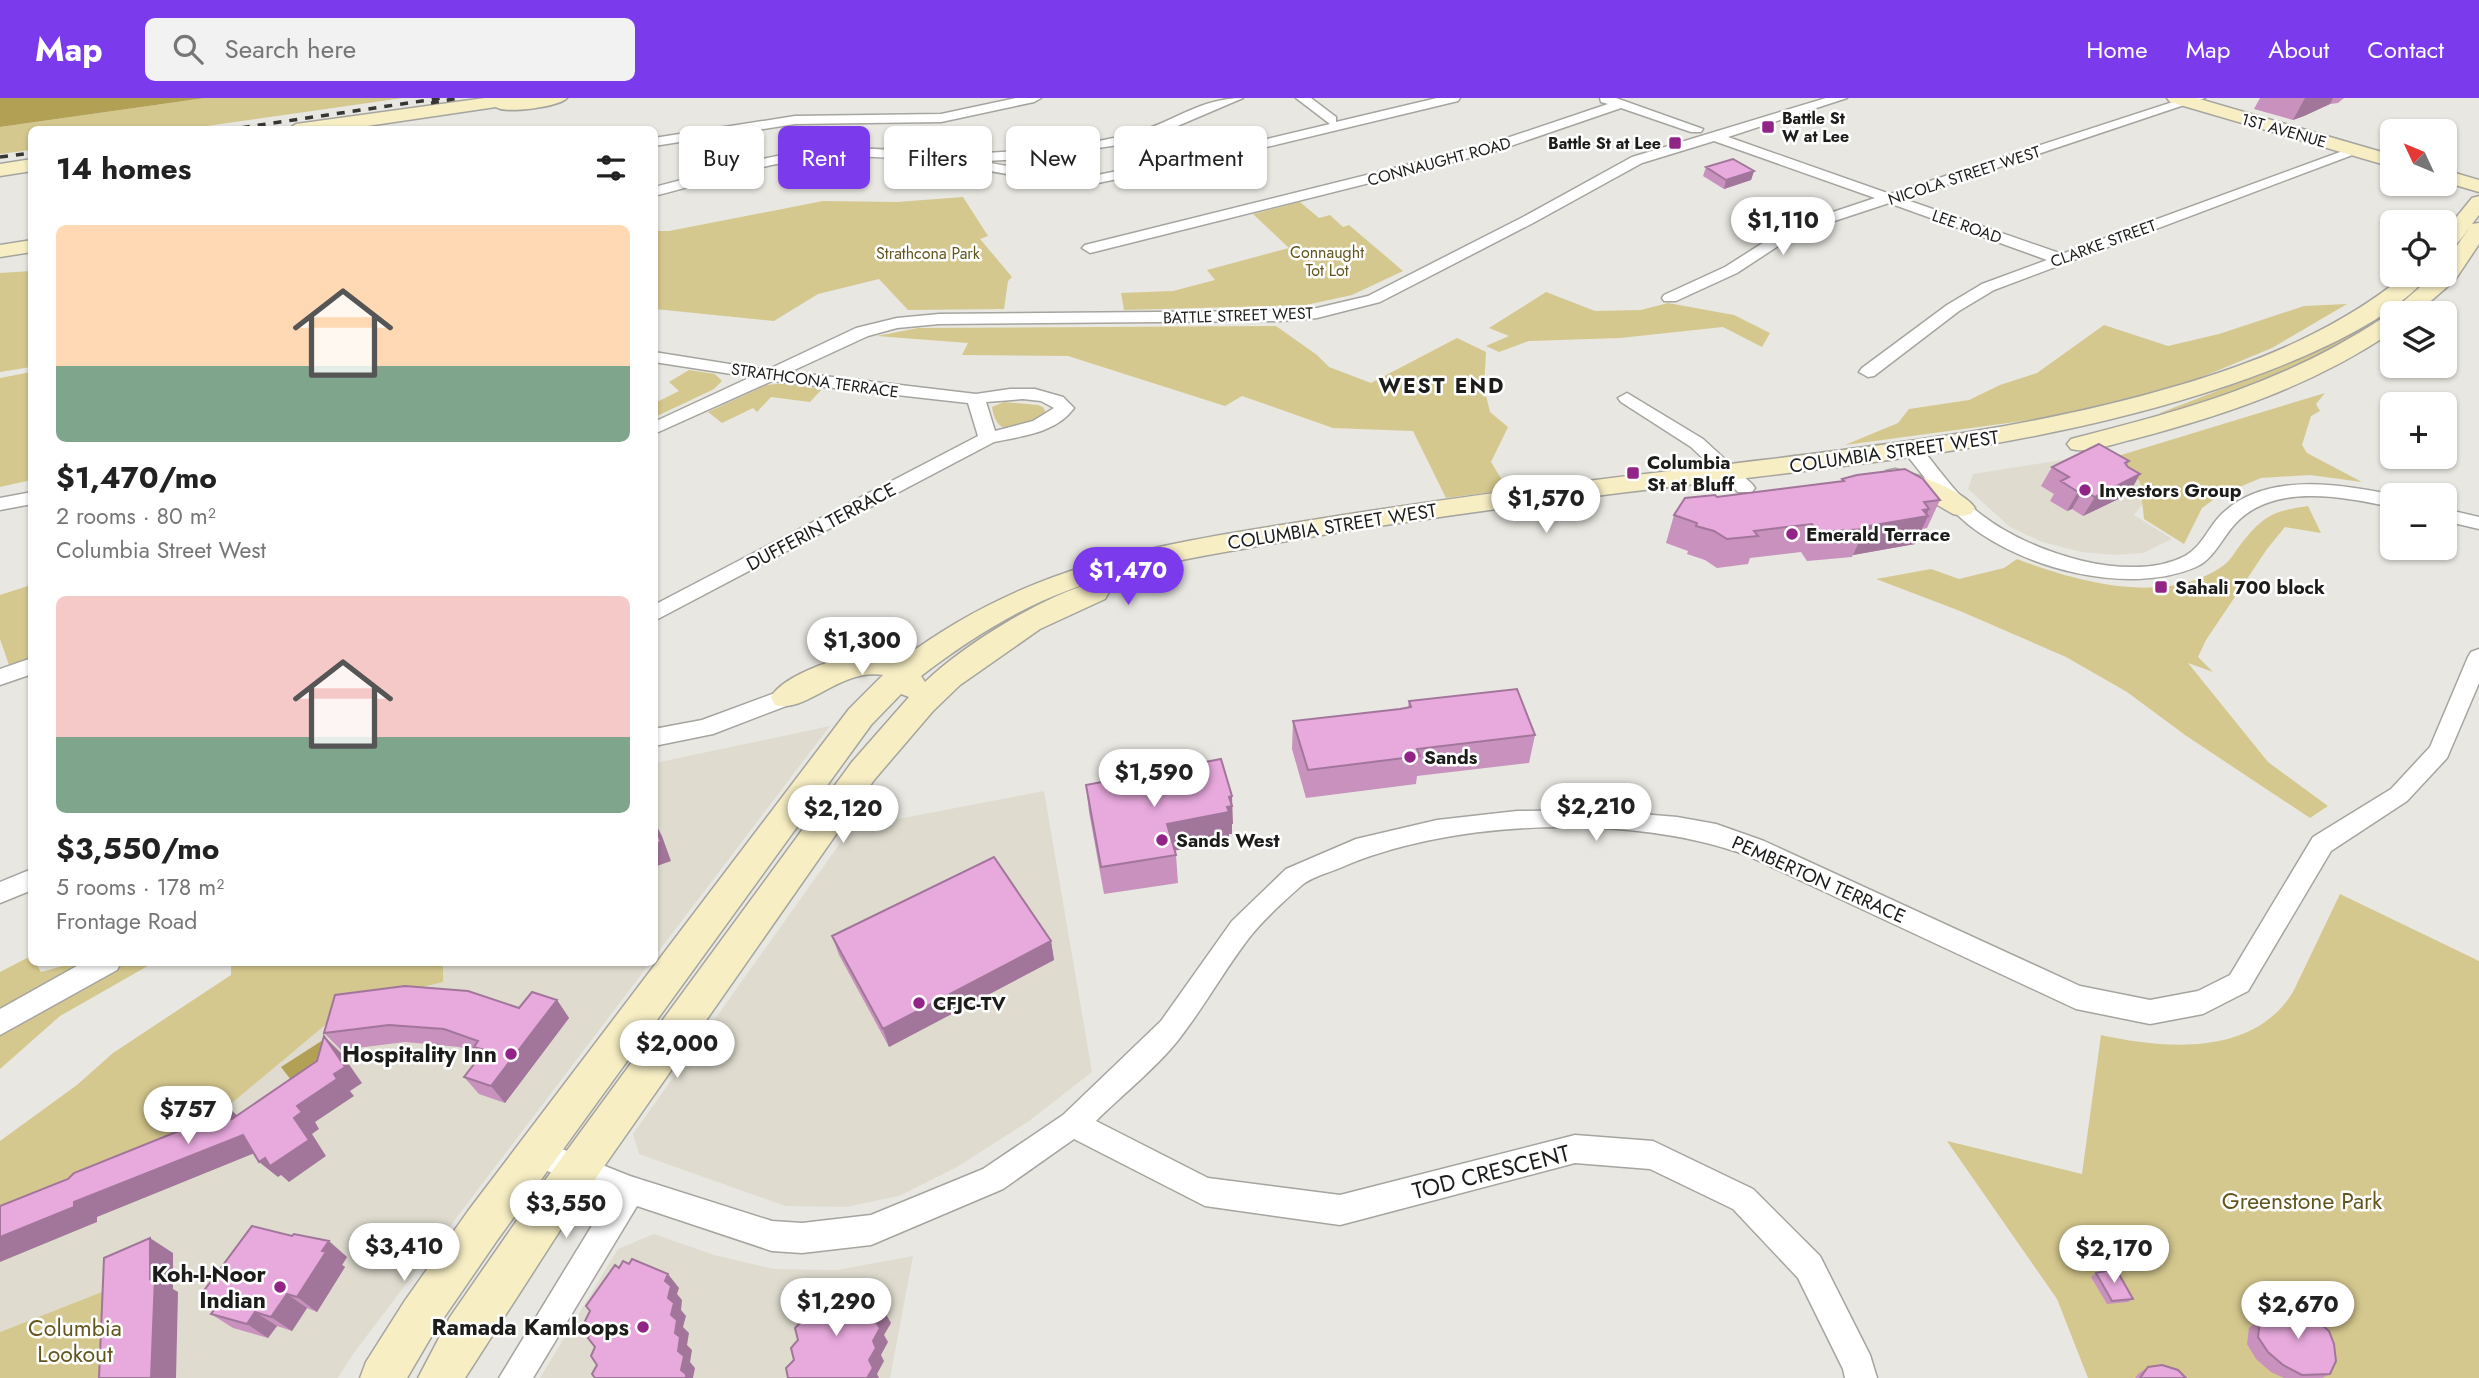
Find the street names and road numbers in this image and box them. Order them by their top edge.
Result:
street label: 1ST AVENUE [2239,107,2329,154]
street label: CONNAUGHT ROAD [1365,131,1514,192]
street label: NICOLA STREET WEST [1885,140,2044,211]
street label: LEE ROAD [1929,204,2005,249]
street label: CLARKE STREET [2047,213,2160,273]
street label: BATTLE STREET WEST [1163,301,1314,330]
street label: STRATHCONA TERRACE [730,357,900,404]
street label: COLUMBIA STREET WEST [1788,423,2001,480]
street label: DUFFERIN TERRACE [742,476,901,577]
street label: COLUMBIA STREET WEST [1226,497,1439,556]
street label: PEMBERTON TERRACE [1728,829,1910,930]
street label: TOD CRESCENT [1409,1136,1574,1208]

